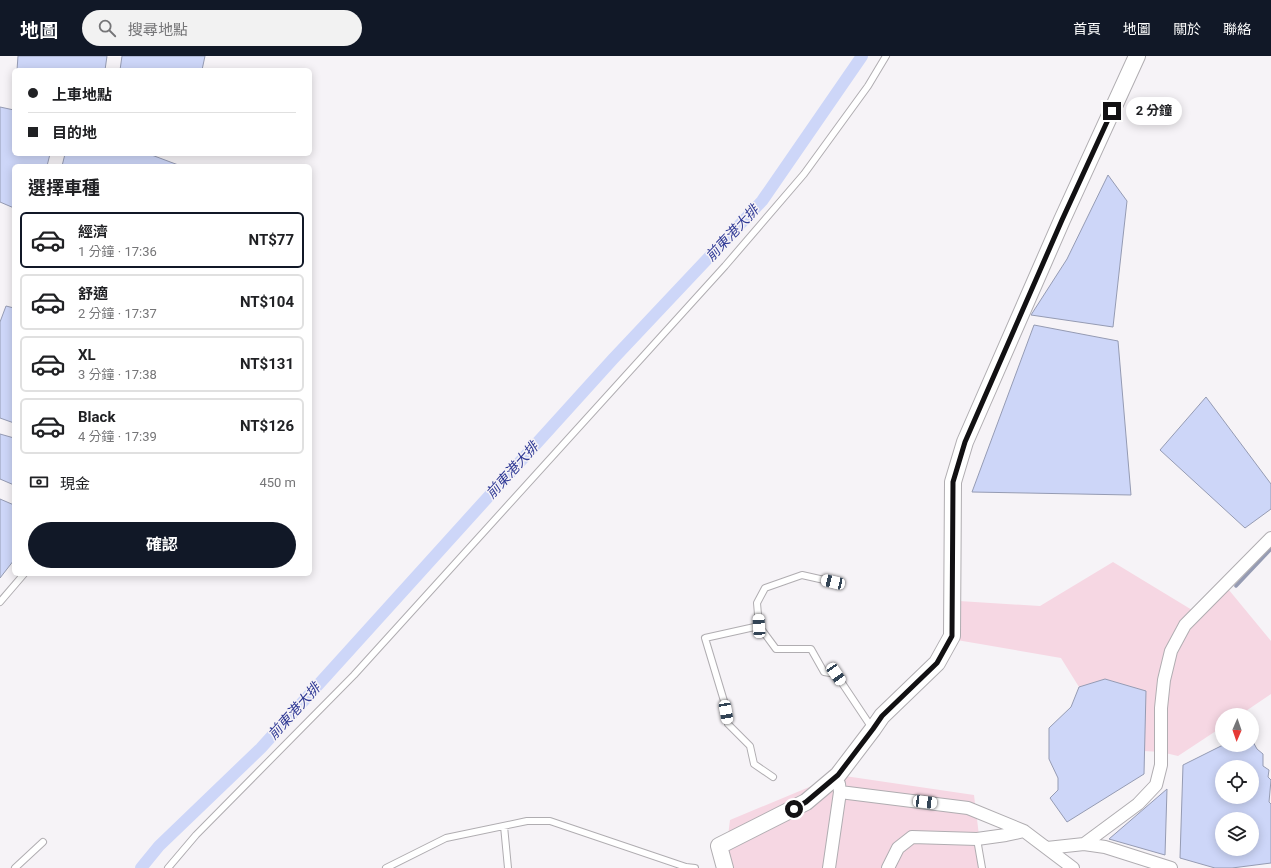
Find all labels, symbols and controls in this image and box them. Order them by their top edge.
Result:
search box [82,10,362,46]
icon: search [96,17,118,39]
text: 地圖 [20,19,58,42]
text: 搜尋地點 [128,21,188,39]
text: 首頁 [1073,21,1101,37]
text: 地圖 [1123,21,1151,37]
text: 關於 [1173,21,1201,37]
text: 聯絡 [1223,21,1251,37]
text: 上車地點 [52,86,112,104]
callout: 2 分鐘 [1126,97,1182,125]
route end [1103,102,1121,120]
text: 2 分鐘 [1136,103,1172,118]
text: 目的地 [52,124,97,142]
text: 選擇車種 [28,177,100,198]
water label: 前東港大排 [702,200,763,264]
icon: car [30,222,66,258]
text: 經濟 [78,223,108,241]
text: NT$77 [249,231,294,249]
text: 1 分鐘 · 17:36 [78,244,157,259]
icon: car [30,284,66,320]
text: 舒適 [78,285,108,303]
text: NT$104 [240,293,294,311]
text: 2 分鐘 · 17:37 [78,306,157,321]
icon: car [30,346,66,382]
text: XL [78,346,96,364]
text: NT$131 [240,355,294,373]
text: 3 分鐘 · 17:38 [78,367,157,382]
icon: car [30,408,66,444]
text: Black [78,408,115,426]
text: NT$126 [240,417,294,435]
text: 4 分鐘 · 17:39 [78,429,157,444]
water label: 前東港大排 [483,437,543,501]
icon: cash [28,471,50,493]
text: 現金 [60,475,90,493]
text: 450 m [259,475,296,490]
button: 確認 [28,522,296,568]
car [820,573,846,591]
car [752,614,766,638]
car [824,661,848,687]
water label: 前東港大排 [265,678,325,742]
car [718,699,734,725]
north arrow [1215,708,1259,752]
map controls [1215,708,1259,856]
button: locate [1215,760,1259,804]
car [912,795,938,809]
route start [785,800,803,818]
button: layers [1215,812,1259,856]

